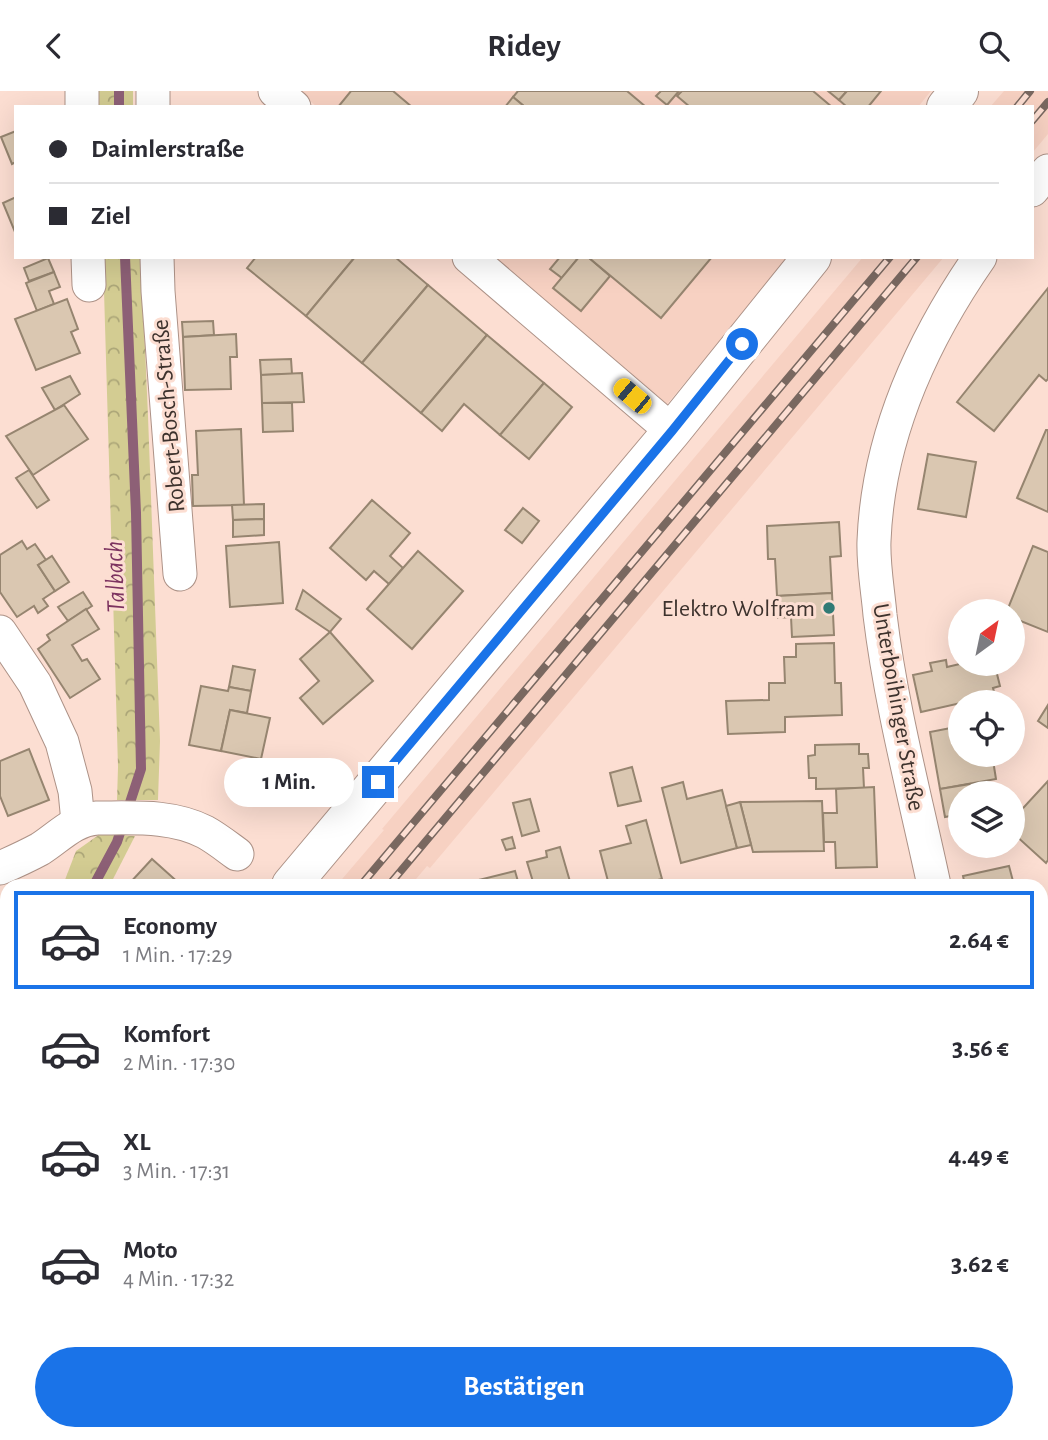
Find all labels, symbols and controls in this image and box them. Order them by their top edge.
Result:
icon: back [35,27,73,65]
icon: search [975,27,1013,65]
text: Ridey [487,30,561,62]
text: Daimlerstraße [91,136,244,162]
text: Ziel [91,203,131,229]
street label: Robert-Bosch-Straße [149,318,189,513]
route start [726,328,758,360]
car [610,374,655,418]
water label: Talbach [101,540,129,613]
place label: Elektro Wolfram [661,597,815,621]
north arrow [948,599,1026,675]
map controls [948,599,1025,858]
marker: Elektro Wolfram [821,600,837,616]
street label: Unterboihinger Straße [868,602,928,813]
button: locate [948,690,1025,767]
callout: 1 Min. [224,757,354,807]
route end [362,766,394,798]
text: 1 Min. [262,771,316,794]
button: layers [948,781,1025,858]
icon: car [39,909,102,972]
text: Economy [123,913,217,939]
text: 2.64 € [949,927,1009,953]
text: 1 Min. · 17:29 [123,944,232,967]
icon: car [39,1017,102,1080]
text: Komfort [123,1021,210,1047]
text: 3.56 € [952,1035,1009,1061]
text: 2 Min. · 17:30 [123,1052,235,1075]
icon: car [39,1125,102,1188]
text: XL [123,1129,150,1155]
text: 4.49 € [948,1143,1009,1169]
text: 3 Min. · 17:31 [123,1160,230,1183]
icon: car [39,1233,102,1296]
text: Moto [123,1237,178,1263]
text: 3.62 € [951,1251,1009,1277]
text: 4 Min. · 17:32 [123,1268,234,1291]
button: Bestätigen [35,1347,1013,1427]

